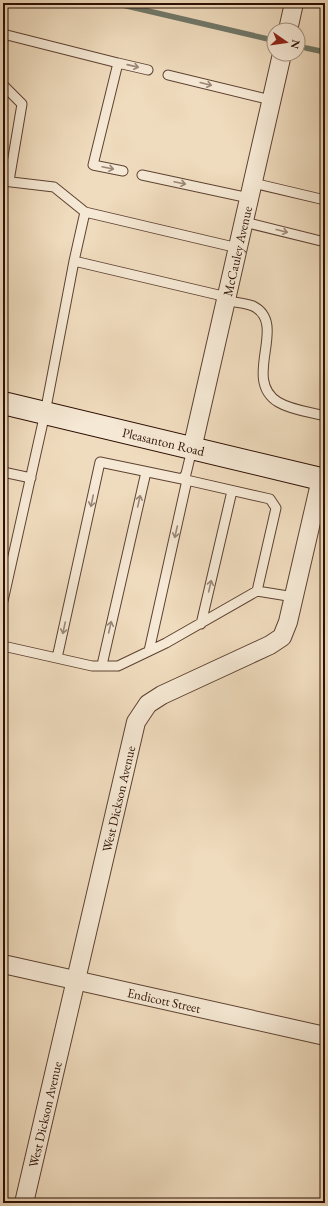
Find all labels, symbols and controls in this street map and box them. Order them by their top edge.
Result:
north arrow [266,22,306,62]
text: N [288,38,304,50]
one-way arrow [126,63,139,71]
one-way arrow [199,81,212,89]
one-way arrow [101,165,114,173]
one-way arrow [173,180,186,188]
street label: McCauley Avenue [219,204,256,298]
one-way arrow [275,228,288,236]
street label: Pleasanton Road [120,424,207,460]
one-way arrow [87,494,95,507]
one-way arrow [136,494,144,507]
one-way arrow [171,525,179,538]
one-way arrow [206,579,214,592]
one-way arrow [59,621,67,634]
one-way arrow [107,621,115,634]
street label: West Dickson Avenue [98,744,139,854]
street label: Endicott Street [126,984,202,1017]
street label: West Dickson Avenue [25,1060,66,1169]

